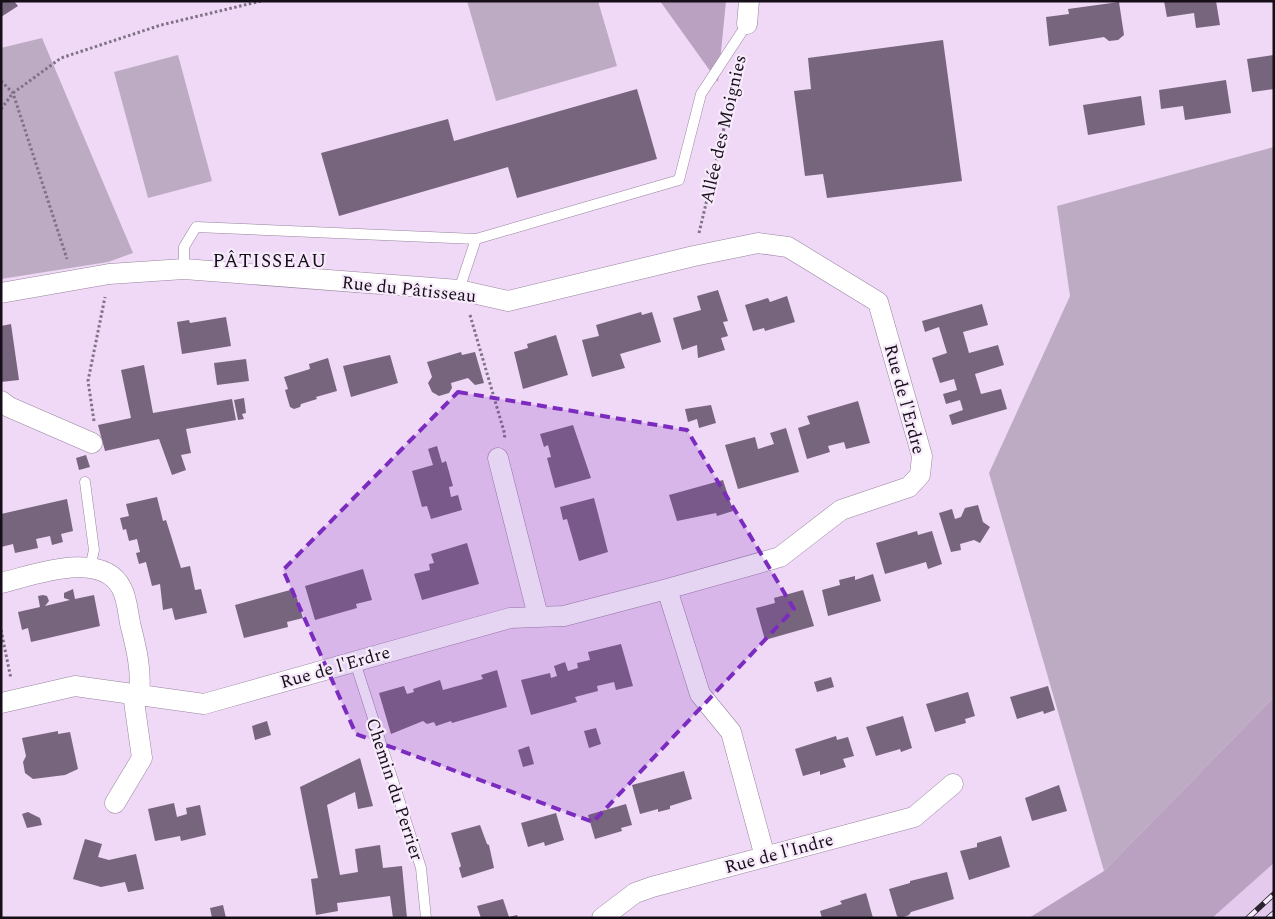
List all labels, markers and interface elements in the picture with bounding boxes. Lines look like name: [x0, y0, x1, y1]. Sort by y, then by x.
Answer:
street label: Allée des Moignies: [693, 52, 754, 206]
district label: PÂTISSEAU: [213, 247, 327, 276]
street label: Rue du Pâtisseau: [340, 269, 477, 310]
street label: Rue de l'Erdre: [877, 341, 932, 457]
street label: Rue de l'Erdre: [277, 639, 393, 696]
street label: Chemin du Perrier: [359, 714, 430, 864]
street label: Rue de l'Indre: [722, 826, 837, 881]

